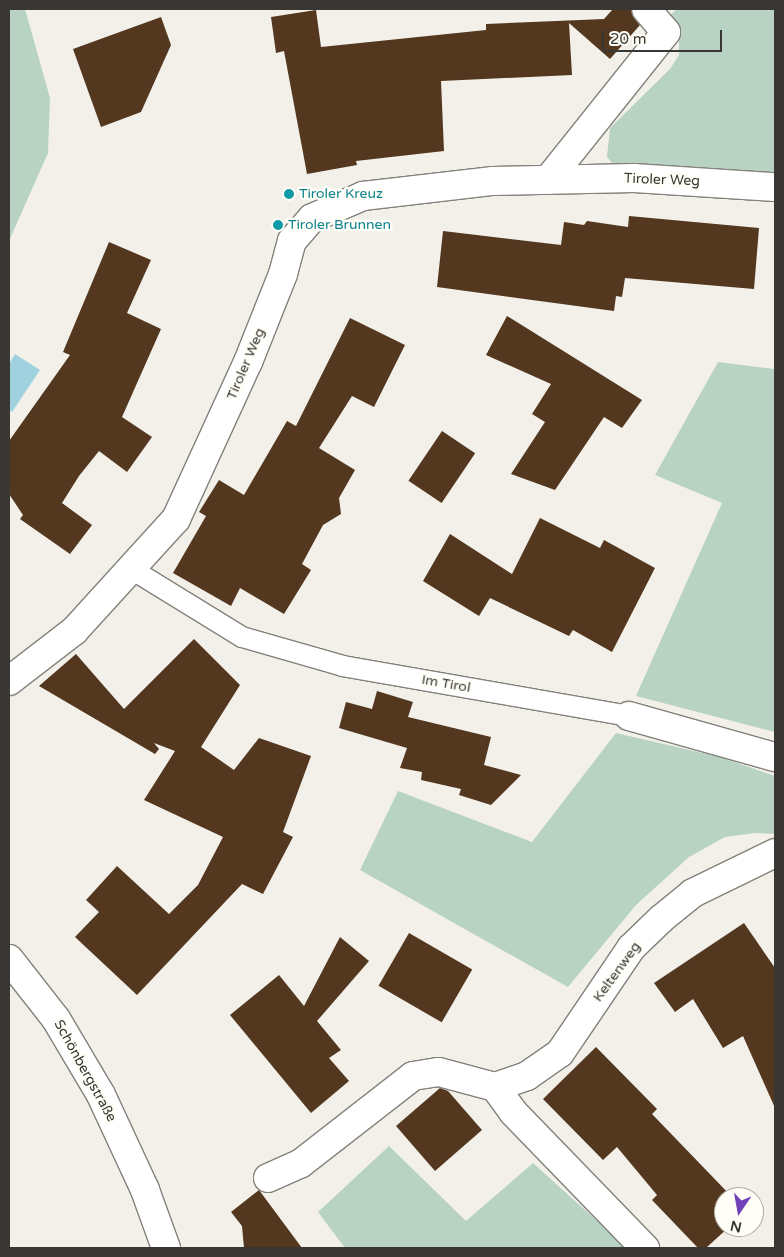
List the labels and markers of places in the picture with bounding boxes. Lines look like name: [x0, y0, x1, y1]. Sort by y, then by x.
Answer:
place label: Tiroler Kreuz: [299, 186, 383, 202]
marker: Tiroler Kreuz: [283, 188, 295, 200]
place label: Tiroler Brunnen: [288, 217, 391, 233]
marker: Tiroler Brunnen: [272, 219, 284, 231]

